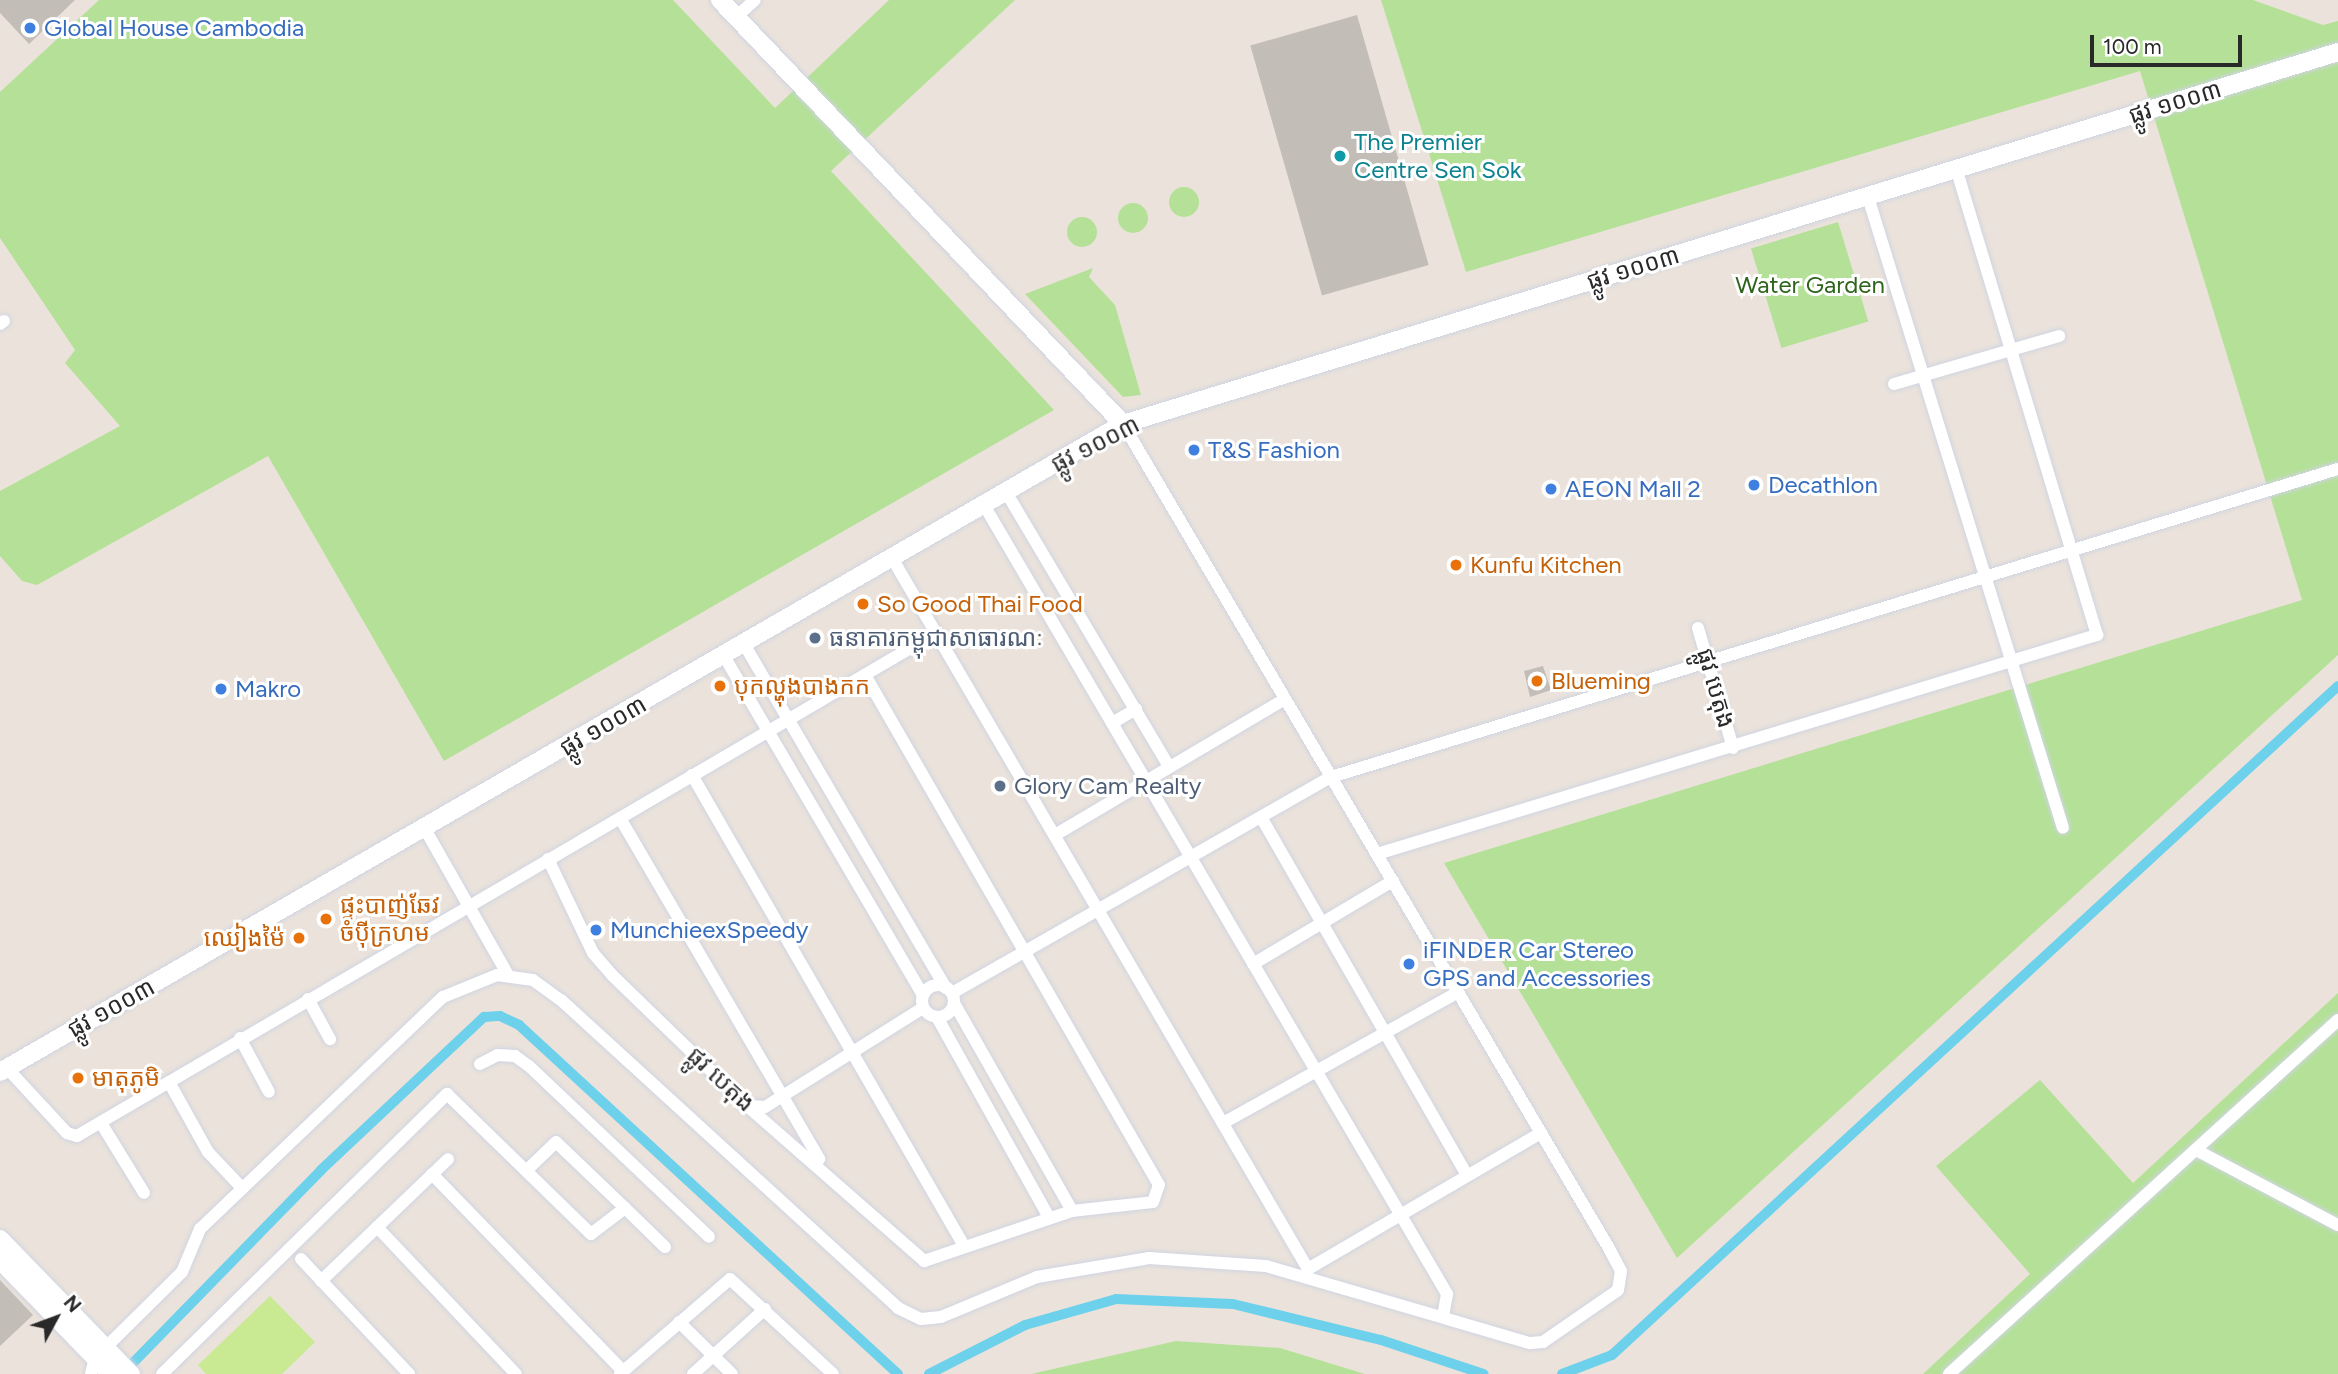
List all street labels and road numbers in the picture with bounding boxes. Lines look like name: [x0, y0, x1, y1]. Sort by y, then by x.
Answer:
street label: ផ្លូវ ១០០៣: [2125, 74, 2225, 130]
street label: ផ្លូវ ១០០៣: [1583, 240, 1683, 296]
street label: ផ្លូវ ១០០៣: [1046, 410, 1144, 478]
street label: ផ្លូវ បេតុង: [1691, 645, 1741, 731]
street label: ផ្លូវ ១០០៣: [555, 690, 651, 762]
street label: ផ្លូវ ១០០៣: [62, 972, 160, 1044]
street label: ផ្លូវ បេតុង: [681, 1041, 761, 1117]

